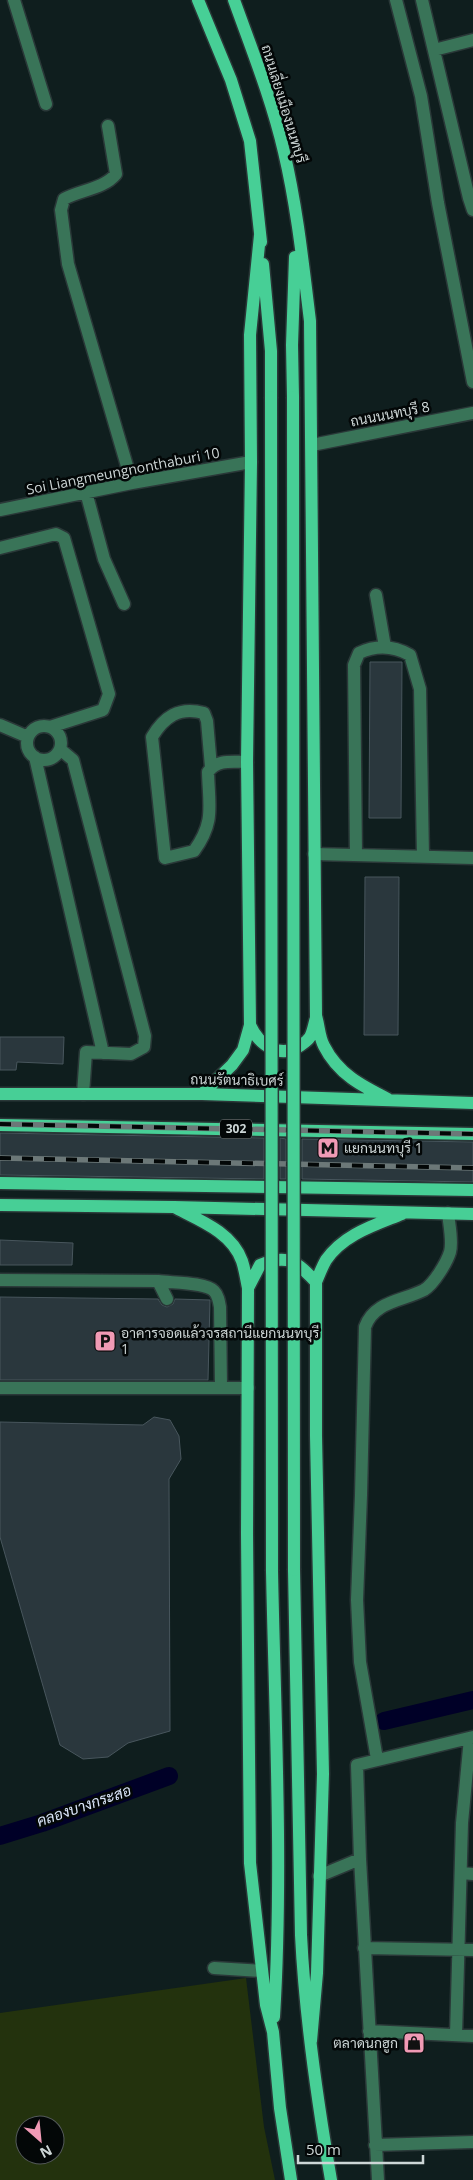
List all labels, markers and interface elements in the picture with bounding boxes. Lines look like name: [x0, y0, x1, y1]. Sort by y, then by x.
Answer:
street label: ถนนเลี่ยงเมืองนนทบุรี: [256, 42, 314, 166]
street label: ถนนนนทบุรี 8: [349, 397, 431, 431]
street label: Soi Liangmeungnonthaburi 10: [25, 442, 221, 499]
street label: ถนนรัตนาธิเบศร์: [190, 1069, 284, 1090]
road number: 302: [220, 1120, 252, 1138]
metro station icon: แยกนนทบุรี 1: [316, 1136, 340, 1160]
place label: แยกนนทบุรี 1: [344, 1138, 423, 1158]
place label: อาคารจอดแล้วจรสถานีแยกนนทบุรี 1: [121, 1323, 319, 1358]
parking icon: อาคารจอดแล้วจรสถานีแยกนนทบุรี 1: [93, 1329, 117, 1353]
water label: คลองบางกระสอ: [34, 1779, 134, 1831]
shop icon: ตลาดนกฮูก: [402, 2031, 426, 2055]
place label: ตลาดนกฮูก: [333, 2033, 398, 2053]
north arrow: [15, 2115, 65, 2165]
scale bar: [298, 2132, 423, 2164]
text: 50 m: [306, 2139, 341, 2159]
text: N: [37, 2141, 56, 2163]

